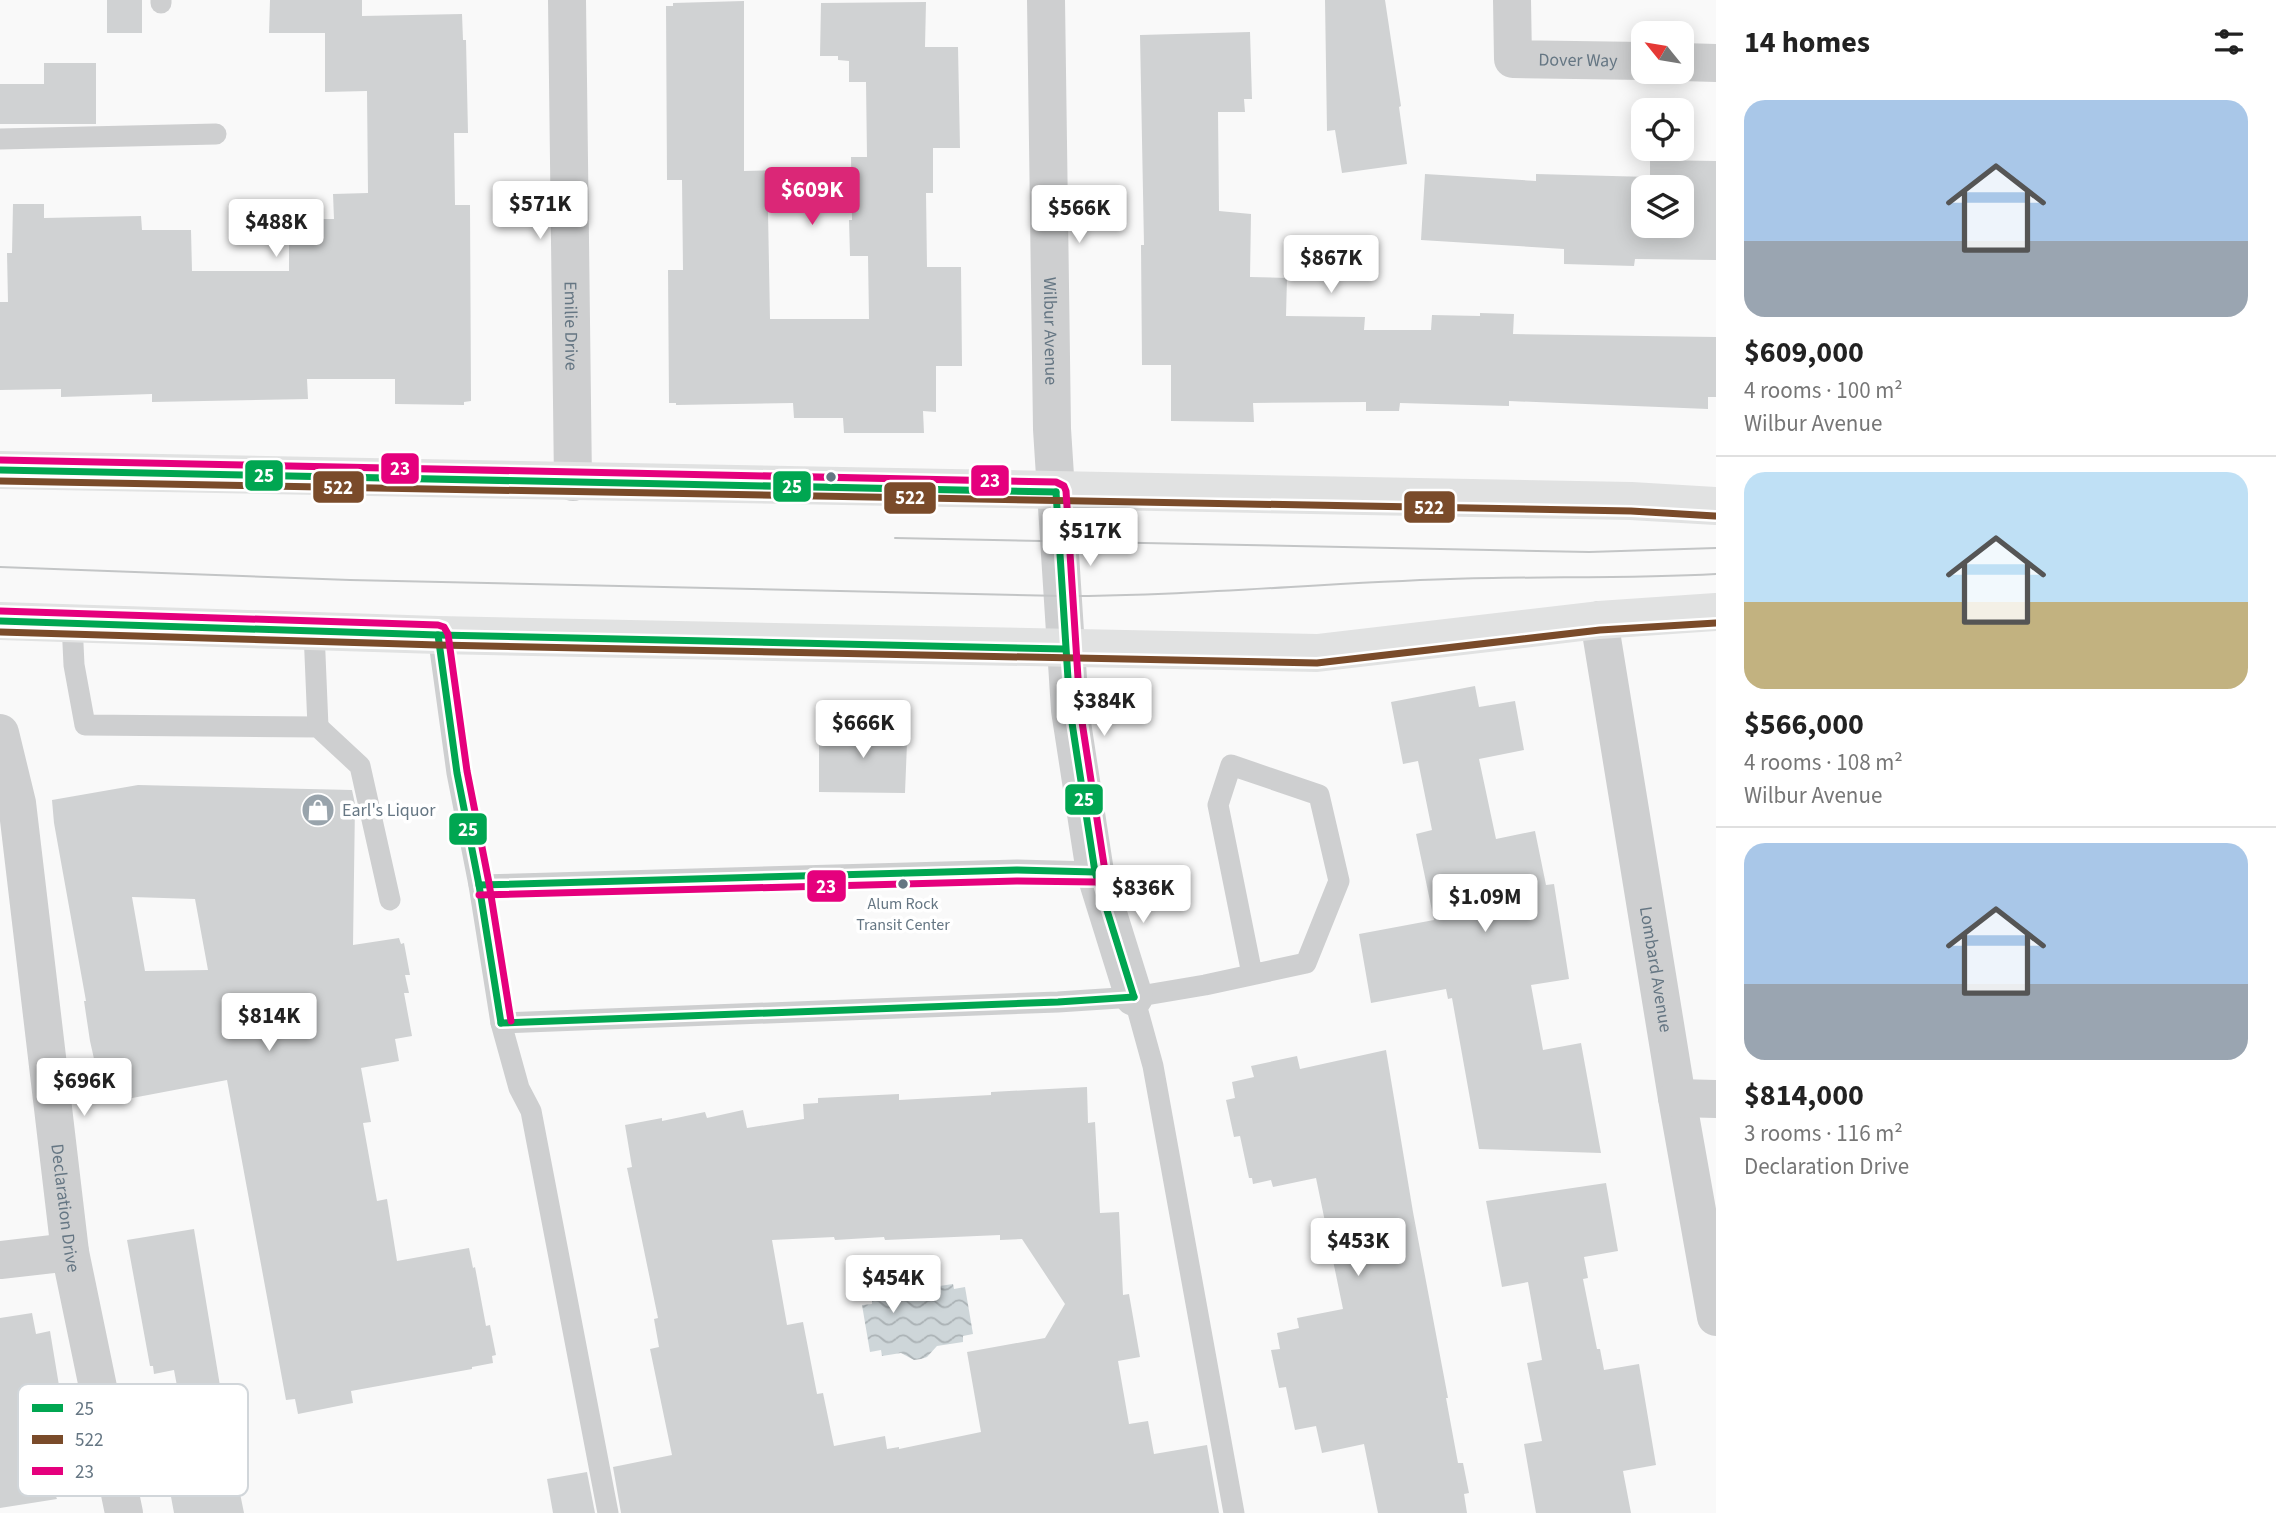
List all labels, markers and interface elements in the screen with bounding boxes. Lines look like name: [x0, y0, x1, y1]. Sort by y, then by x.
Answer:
north arrow: [1631, 21, 1694, 84]
map controls: [1631, 21, 1694, 238]
text: 14 homes: [1744, 21, 1870, 64]
icon: filters: [2210, 23, 2248, 61]
street label: Dover Way: [1538, 47, 1618, 73]
button: locate: [1631, 98, 1694, 161]
icon: home: [1933, 145, 2059, 271]
pin: $609K: [763, 168, 861, 227]
text: $609K: [781, 173, 843, 206]
button: layers: [1631, 175, 1694, 238]
pin: $571K: [491, 182, 589, 241]
pin: $566K: [1030, 186, 1128, 245]
text: $571K: [509, 187, 571, 220]
text: $566K: [1048, 191, 1110, 224]
pin: $488K: [227, 200, 325, 259]
text: $488K: [245, 205, 307, 238]
pin: $867K: [1282, 236, 1380, 295]
text: $867K: [1300, 241, 1362, 274]
street label: Wilbur Avenue: [1037, 277, 1064, 385]
street label: Emilie Drive: [558, 281, 584, 371]
text: $609,000: [1744, 331, 1864, 374]
text: 4 rooms · 100 m²: [1744, 374, 1903, 407]
text: Wilbur Avenue: [1744, 407, 1882, 440]
line badge: 23: [380, 452, 420, 485]
text: 23: [390, 456, 410, 483]
line badge: 25: [244, 459, 284, 492]
text: 25: [254, 463, 274, 490]
line badge: 23: [970, 464, 1010, 497]
text: 23: [980, 468, 1000, 495]
line badge: 522: [312, 470, 365, 504]
line badge: 25: [772, 470, 812, 503]
unlabelled marker: [824, 470, 838, 484]
text: 25: [782, 474, 802, 501]
text: 522: [323, 475, 353, 502]
line badge: 522: [883, 481, 937, 515]
text: 522: [895, 485, 925, 512]
line badge: 522: [1403, 490, 1456, 524]
text: 522: [1414, 495, 1444, 522]
pin: $517K: [1041, 508, 1139, 568]
text: $517K: [1059, 514, 1121, 547]
icon: home: [1933, 517, 2059, 643]
pin: $384K: [1055, 678, 1153, 738]
text: $384K: [1073, 684, 1135, 717]
pin: $666K: [814, 700, 912, 760]
text: $566,000: [1744, 703, 1864, 746]
text: $666K: [832, 706, 894, 739]
text: 4 rooms · 108 m²: [1744, 746, 1903, 779]
text: Wilbur Avenue: [1744, 779, 1882, 812]
line badge: 25: [1064, 783, 1104, 816]
text: 25: [1074, 787, 1094, 814]
shop icon: Earl's Liquor: [299, 791, 337, 829]
place label: Earl's Liquor: [342, 798, 436, 823]
line badge: 25: [448, 812, 488, 846]
text: 25: [458, 817, 478, 844]
pin: $836K: [1094, 866, 1192, 925]
line badge: 23: [806, 869, 847, 903]
text: $836K: [1112, 871, 1174, 904]
text: 23: [816, 874, 836, 901]
pin: $1.09M: [1428, 874, 1542, 934]
marker: Alum Rock Transit Center: [896, 877, 910, 891]
text: $1.09M: [1448, 880, 1522, 913]
icon: home: [1933, 888, 2059, 1014]
place label: Alum Rock Transit Center: [856, 893, 950, 936]
street label: Lombard Avenue: [1633, 905, 1679, 1034]
pin: $814K: [220, 993, 318, 1053]
text: $814K: [238, 999, 300, 1032]
pin: $696K: [35, 1058, 133, 1118]
text: $696K: [53, 1064, 115, 1097]
text: $814,000: [1744, 1074, 1864, 1117]
text: 3 rooms · 116 m²: [1744, 1117, 1903, 1150]
street label: Declaration Drive: [45, 1142, 86, 1275]
text: Declaration Drive: [1744, 1150, 1909, 1183]
pin: $453K: [1309, 1218, 1407, 1278]
text: $453K: [1327, 1224, 1389, 1257]
pin: $454K: [844, 1256, 942, 1315]
text: $454K: [862, 1261, 924, 1294]
legend: [18, 1384, 248, 1496]
text: 25: [75, 1396, 94, 1423]
text: 522: [75, 1427, 103, 1454]
text: 23: [75, 1459, 94, 1486]

